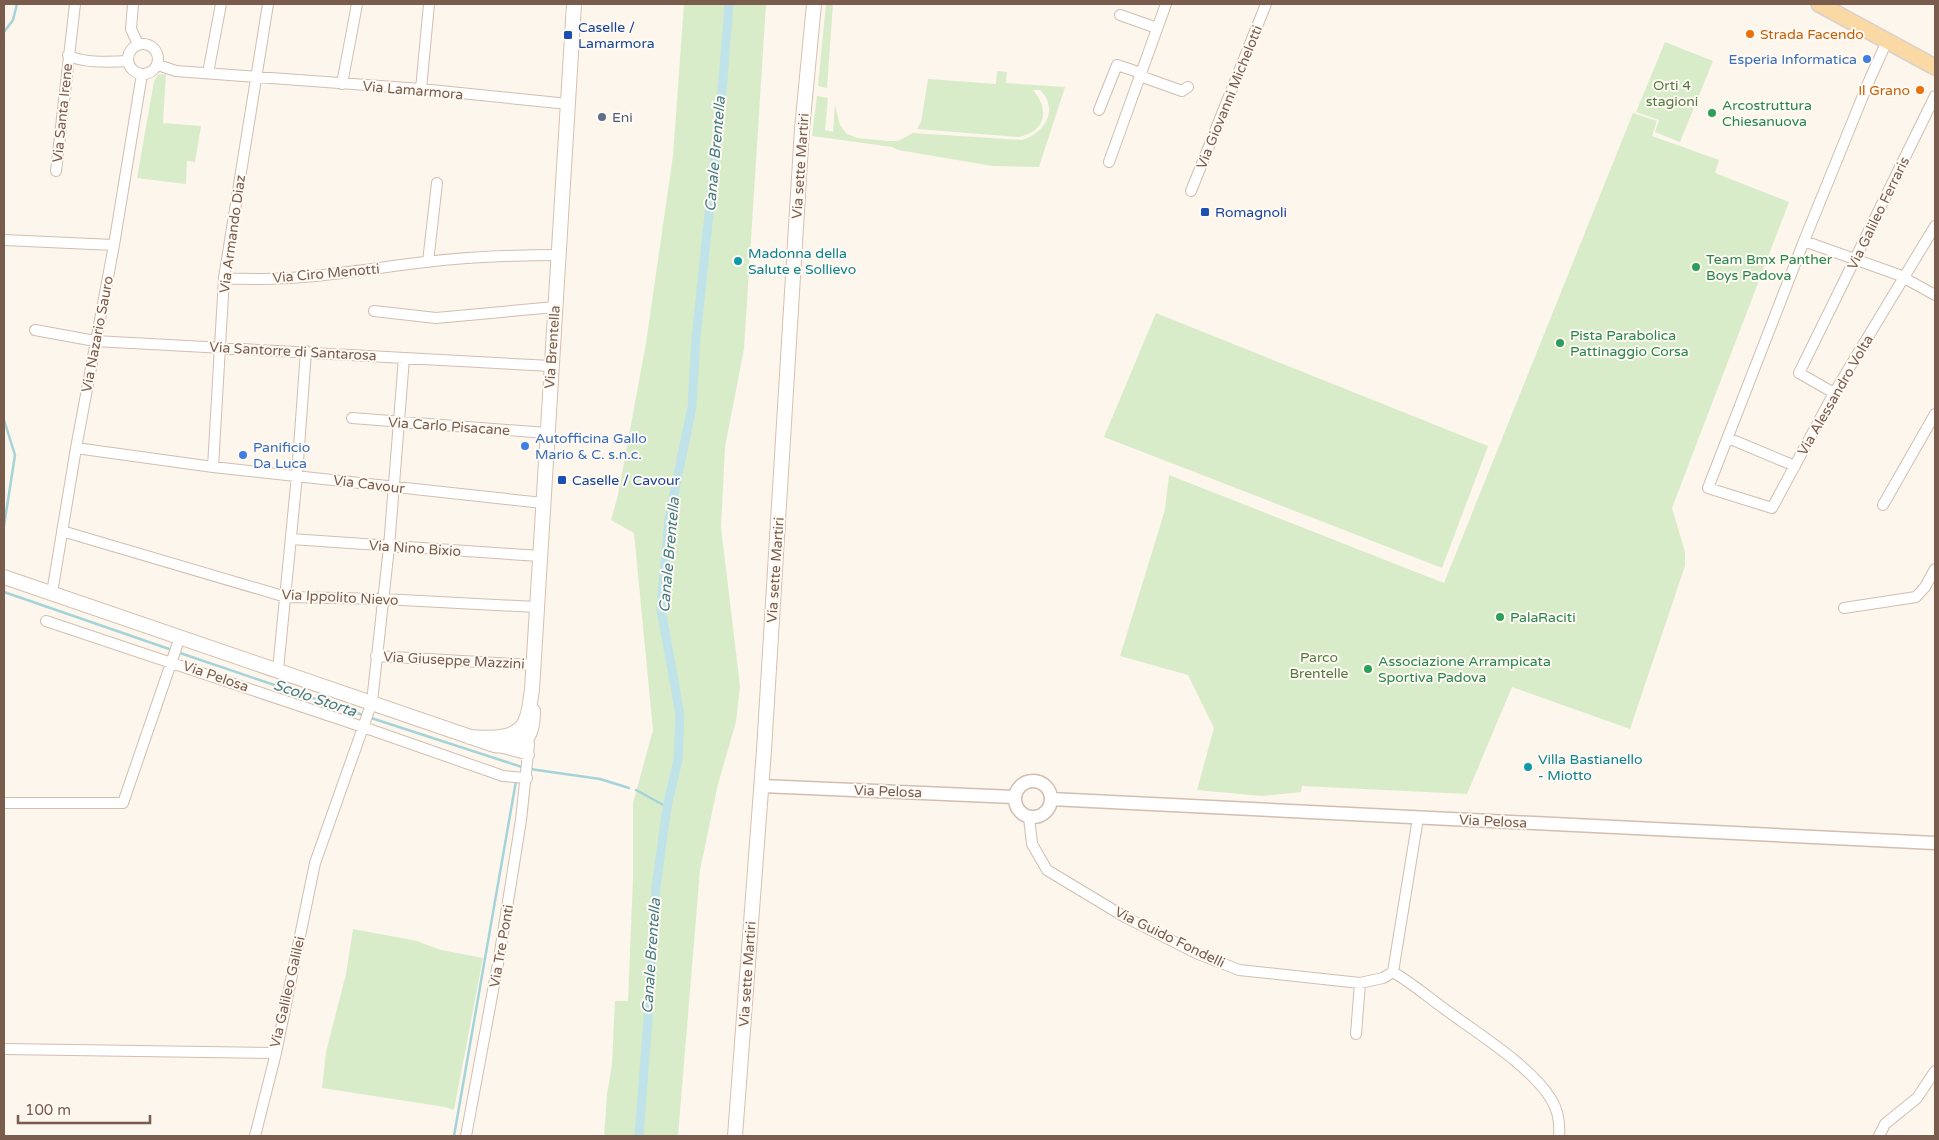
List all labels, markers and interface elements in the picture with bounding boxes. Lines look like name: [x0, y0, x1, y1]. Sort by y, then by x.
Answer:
place label: Caselle / Lamarmora: [578, 19, 655, 52]
street label: Via Giovanni Michelotti: [1193, 23, 1266, 171]
place label: Strada Facendo: [1760, 26, 1864, 43]
marker: Strada Facendo: [1744, 28, 1756, 40]
marker: Caselle / Lamarmora: [562, 29, 574, 41]
place label: Esperia Informatica: [1729, 51, 1857, 68]
marker: Esperia Informatica: [1861, 53, 1873, 65]
street label: Via Santa Irene: [49, 63, 76, 163]
park label: Orti 4 stagioni: [1646, 77, 1698, 110]
street label: Via Lamarmora: [362, 78, 464, 103]
place label: Il Grano: [1858, 82, 1910, 99]
marker: Il Grano: [1914, 84, 1926, 96]
water label: Canale Brentella: [701, 95, 729, 212]
place label: Arcostruttura Chiesanuova: [1722, 97, 1812, 130]
marker: Arcostruttura Chiesanuova: [1706, 107, 1718, 119]
place label: Eni: [612, 109, 633, 126]
marker: Eni: [596, 111, 608, 123]
street label: Via sette Martiri: [788, 113, 813, 219]
street label: Via Galileo Ferraris: [1844, 154, 1913, 272]
street label: Via Armando Diaz: [216, 174, 249, 294]
place label: Romagnoli: [1215, 204, 1287, 221]
marker: Romagnoli: [1199, 206, 1211, 218]
place label: Madonna della Salute e Sollievo: [748, 245, 856, 278]
place label: Team Bmx Panther Boys Padova: [1706, 251, 1833, 284]
marker: Madonna della Salute e Sollievo: [732, 255, 744, 267]
street label: Via Ciro Menotti: [272, 260, 380, 287]
marker: Team Bmx Panther Boys Padova: [1690, 261, 1702, 273]
street label: Via Nazario Sauro: [78, 274, 117, 394]
street label: Via Brentella: [541, 305, 564, 389]
place label: Pista Parabolica Pattinaggio Corsa: [1570, 327, 1689, 360]
street label: Via Alessandro Volta: [1794, 332, 1877, 459]
marker: Pista Parabolica Pattinaggio Corsa: [1554, 337, 1566, 349]
street label: Via Santorre di Santarosa: [209, 339, 377, 364]
street label: Via Carlo Pisacane: [387, 414, 511, 439]
place label: Autofficina Gallo Mario & C. s.n.c.: [535, 430, 647, 463]
place label: Panificio Da Luca: [253, 439, 310, 472]
marker: Autofficina Gallo Mario & C. s.n.c.: [519, 440, 531, 452]
marker: Panificio Da Luca: [237, 449, 249, 461]
street label: Via Cavour: [332, 472, 406, 497]
place label: Caselle / Cavour: [572, 472, 680, 489]
marker: Caselle / Cavour: [556, 474, 568, 486]
water label: Canale Brentella: [655, 496, 683, 613]
street label: Via sette Martiri: [763, 517, 788, 623]
street label: Via Nino Bixio: [368, 537, 462, 560]
street label: Via Ippolito Nievo: [281, 586, 399, 609]
place label: PalaRaciti: [1510, 609, 1576, 626]
marker: PalaRaciti: [1494, 611, 1506, 623]
street label: Via Giuseppe Mazzini: [383, 648, 525, 673]
park label: Parco Brentelle: [1289, 649, 1349, 682]
place label: Associazione Arrampicata Sportiva Padova: [1378, 653, 1551, 686]
street label: Via Pelosa: [181, 657, 251, 696]
marker: Associazione Arrampicata Sportiva Padova: [1362, 663, 1374, 675]
water label: Scolo Storta: [271, 675, 359, 721]
place label: Villa Bastianello - Miotto: [1538, 751, 1642, 784]
marker: Villa Bastianello - Miotto: [1522, 761, 1534, 773]
street label: Via Pelosa: [854, 782, 922, 801]
street label: Via Pelosa: [1458, 811, 1528, 832]
water label: Canale Brentella: [638, 897, 664, 1014]
street label: Via Tre Ponti: [486, 903, 517, 989]
street label: Via Guido Fondelli: [1112, 903, 1228, 971]
street label: Via sette Martiri: [735, 921, 760, 1027]
street label: Via Galileo Galilei: [266, 935, 309, 1050]
scale bar: [18, 1092, 150, 1124]
text: 100 m: [25, 1101, 71, 1119]

